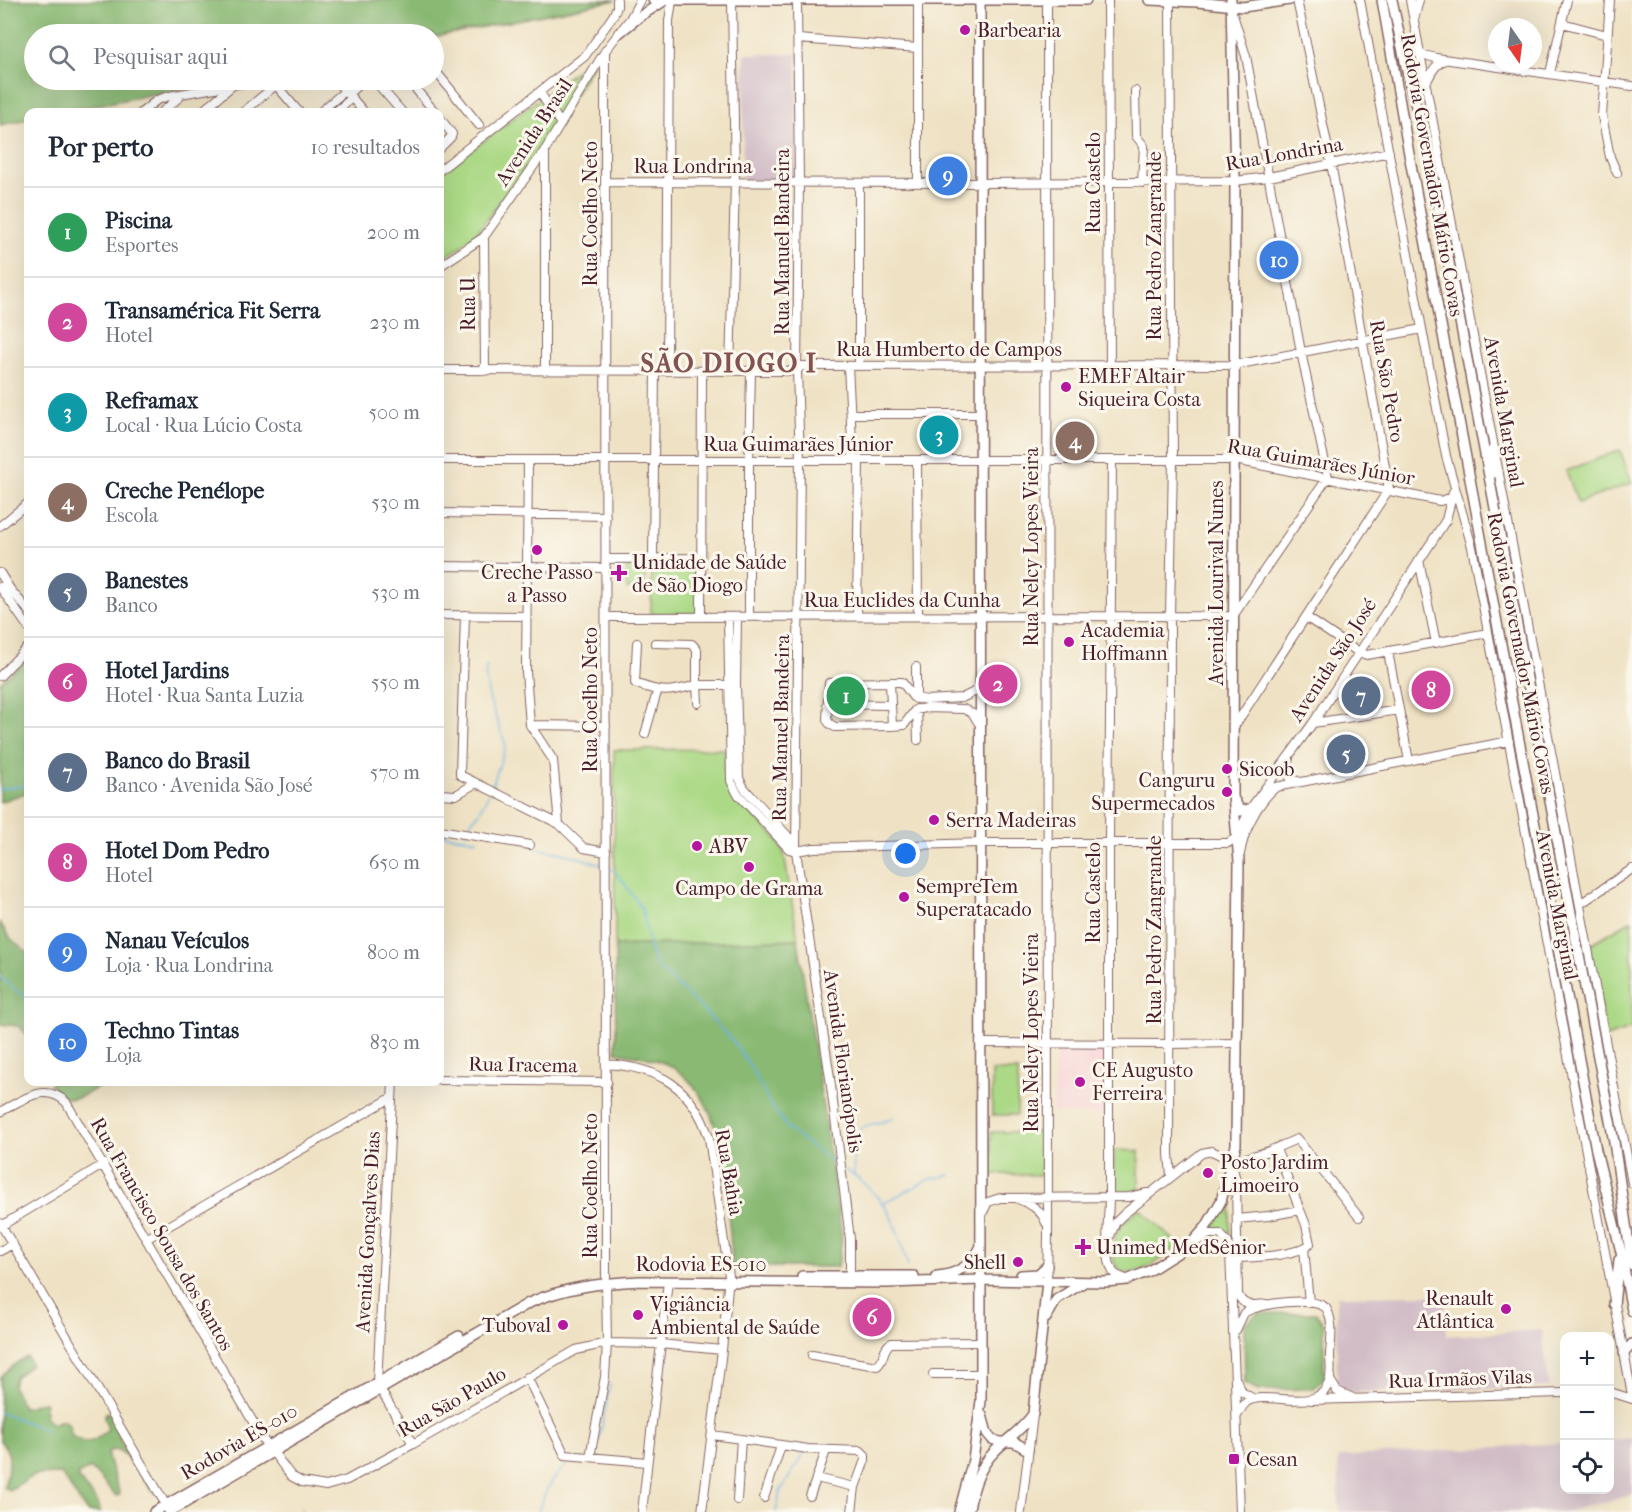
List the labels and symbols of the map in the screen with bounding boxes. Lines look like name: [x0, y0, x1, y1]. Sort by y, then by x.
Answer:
north arrow: [1488, 18, 1542, 72]
place label: Barbearia: [977, 19, 1062, 42]
marker: Barbearia: [958, 23, 972, 37]
street label: Rodovia Governador Mário Covas: [1396, 32, 1468, 318]
street label: Avenida Brasil: [490, 74, 578, 191]
street label: Rua Castelo: [1082, 132, 1105, 234]
street label: Rua Londrina: [1223, 132, 1345, 176]
street label: Rua Coelho Neto: [579, 141, 602, 287]
street label: Rua Manuel Bandeira: [771, 148, 794, 336]
street label: Rua Pedro Zangrande: [1143, 151, 1166, 341]
pin: 9: [928, 154, 968, 198]
street label: Rua Londrina: [634, 155, 753, 178]
pin: 10: [1260, 238, 1298, 282]
street label: Rua U: [457, 276, 480, 331]
street label: Rua São Pedro: [1365, 318, 1409, 444]
street label: Avenida Marginal: [1479, 334, 1529, 490]
street label: Rua Humberto de Campos: [836, 338, 1062, 361]
district label: SÃO DIOGO I: [641, 347, 817, 379]
place label: EMEF Altair Siqueira Costa: [1078, 365, 1202, 411]
marker: EMEF Altair Siqueira Costa: [1059, 380, 1073, 394]
pin: 3: [920, 412, 958, 458]
pin: 4: [1056, 418, 1094, 464]
street label: Rua Guimarães Júnior: [703, 433, 893, 456]
street label: Rua Guimarães Júnior: [1225, 434, 1417, 490]
street label: Rua Nelcy Lopes Vieira: [1020, 446, 1043, 647]
street label: Avenida Lourival Nunes: [1205, 480, 1228, 687]
street label: Rodovia Governador Mário Covas: [1482, 510, 1560, 796]
marker: Creche Passo a Passo: [530, 543, 544, 557]
place label: Unidade de Saúde de São Diogo: [632, 551, 787, 597]
place label: Creche Passo a Passo: [481, 561, 593, 607]
marker: Unidade de Saúde de São Diogo: [610, 564, 628, 582]
street label: Rua Euclides da Cunha: [804, 589, 1001, 612]
street label: Avenida São José: [1284, 594, 1381, 727]
place label: Academia Hoffmann: [1080, 619, 1168, 665]
street label: Rua Coelho Neto: [579, 627, 602, 773]
street label: Rua Manuel Bandeira: [768, 634, 794, 822]
marker: Academia Hoffmann: [1062, 635, 1076, 649]
pin: 2: [978, 662, 1018, 706]
pin: 8: [1412, 668, 1450, 712]
pin: 1: [826, 674, 866, 718]
pin: 7: [1342, 674, 1380, 718]
pin: 5: [1326, 732, 1366, 777]
place label: Sicoob: [1239, 758, 1295, 781]
marker: Sicoob: [1220, 762, 1234, 776]
place label: Canguru Supermecados: [1091, 769, 1216, 815]
marker: Canguru Supermecados: [1220, 785, 1234, 799]
place label: Serra Madeiras: [946, 809, 1076, 832]
marker: Serra Madeiras: [927, 813, 941, 827]
street label: Avenida Marginal: [1531, 827, 1583, 983]
place label: ABV: [708, 835, 749, 858]
street label: Rua Pedro Zangrande: [1143, 835, 1166, 1025]
marker: ABV: [690, 839, 704, 853]
your location: [891, 839, 920, 868]
street label: Rua Castelo: [1082, 842, 1105, 944]
marker: Campo de Grama: [742, 860, 756, 874]
place label: SempreTem Superatacado: [916, 875, 1032, 921]
place label: Campo de Grama: [675, 877, 823, 900]
marker: SempreTem Superatacado: [897, 890, 911, 904]
street label: Rua Nelcy Lopes Vieira: [1020, 932, 1043, 1133]
street label: Avenida Florianópolis: [819, 967, 867, 1154]
street label: Rua Iracema: [468, 1053, 579, 1077]
place label: CE Augusto Ferreira: [1092, 1059, 1193, 1105]
marker: CE Augusto Ferreira: [1073, 1075, 1087, 1089]
street label: Rua Francisco Sousa dos Santos: [86, 1113, 238, 1355]
street label: Rua Coelho Neto: [579, 1113, 602, 1259]
street label: Rua Bahia: [710, 1127, 748, 1218]
street label: Avenida Gonçalves Dias: [351, 1131, 385, 1334]
place label: Posto Jardim Limoeiro: [1220, 1151, 1329, 1197]
marker: Posto Jardim Limoeiro: [1201, 1166, 1215, 1180]
place label: Unimed MedSênior: [1096, 1236, 1266, 1259]
marker: Unimed MedSênior: [1074, 1238, 1092, 1256]
place label: Shell: [964, 1251, 1006, 1274]
street label: Rodovia ES-010: [635, 1253, 767, 1276]
marker: Shell: [1011, 1255, 1025, 1269]
place label: Renault Atlântica: [1416, 1287, 1495, 1333]
place label: Vigiância Ambiental de Saúde: [649, 1293, 820, 1339]
pin: 6: [852, 1294, 892, 1340]
marker: Renault Atlântica: [1499, 1302, 1513, 1316]
marker: Vigiância Ambiental de Saúde: [631, 1308, 645, 1322]
place label: Tuboval: [482, 1314, 551, 1337]
marker: Tuboval: [556, 1318, 570, 1332]
street label: Rua São Paulo: [394, 1362, 510, 1442]
street label: Rua Irmãos Vilas: [1388, 1365, 1532, 1393]
street label: Rodovia ES-010: [176, 1399, 302, 1485]
place label: Cesan: [1246, 1448, 1298, 1471]
marker: Cesan: [1227, 1452, 1241, 1466]

